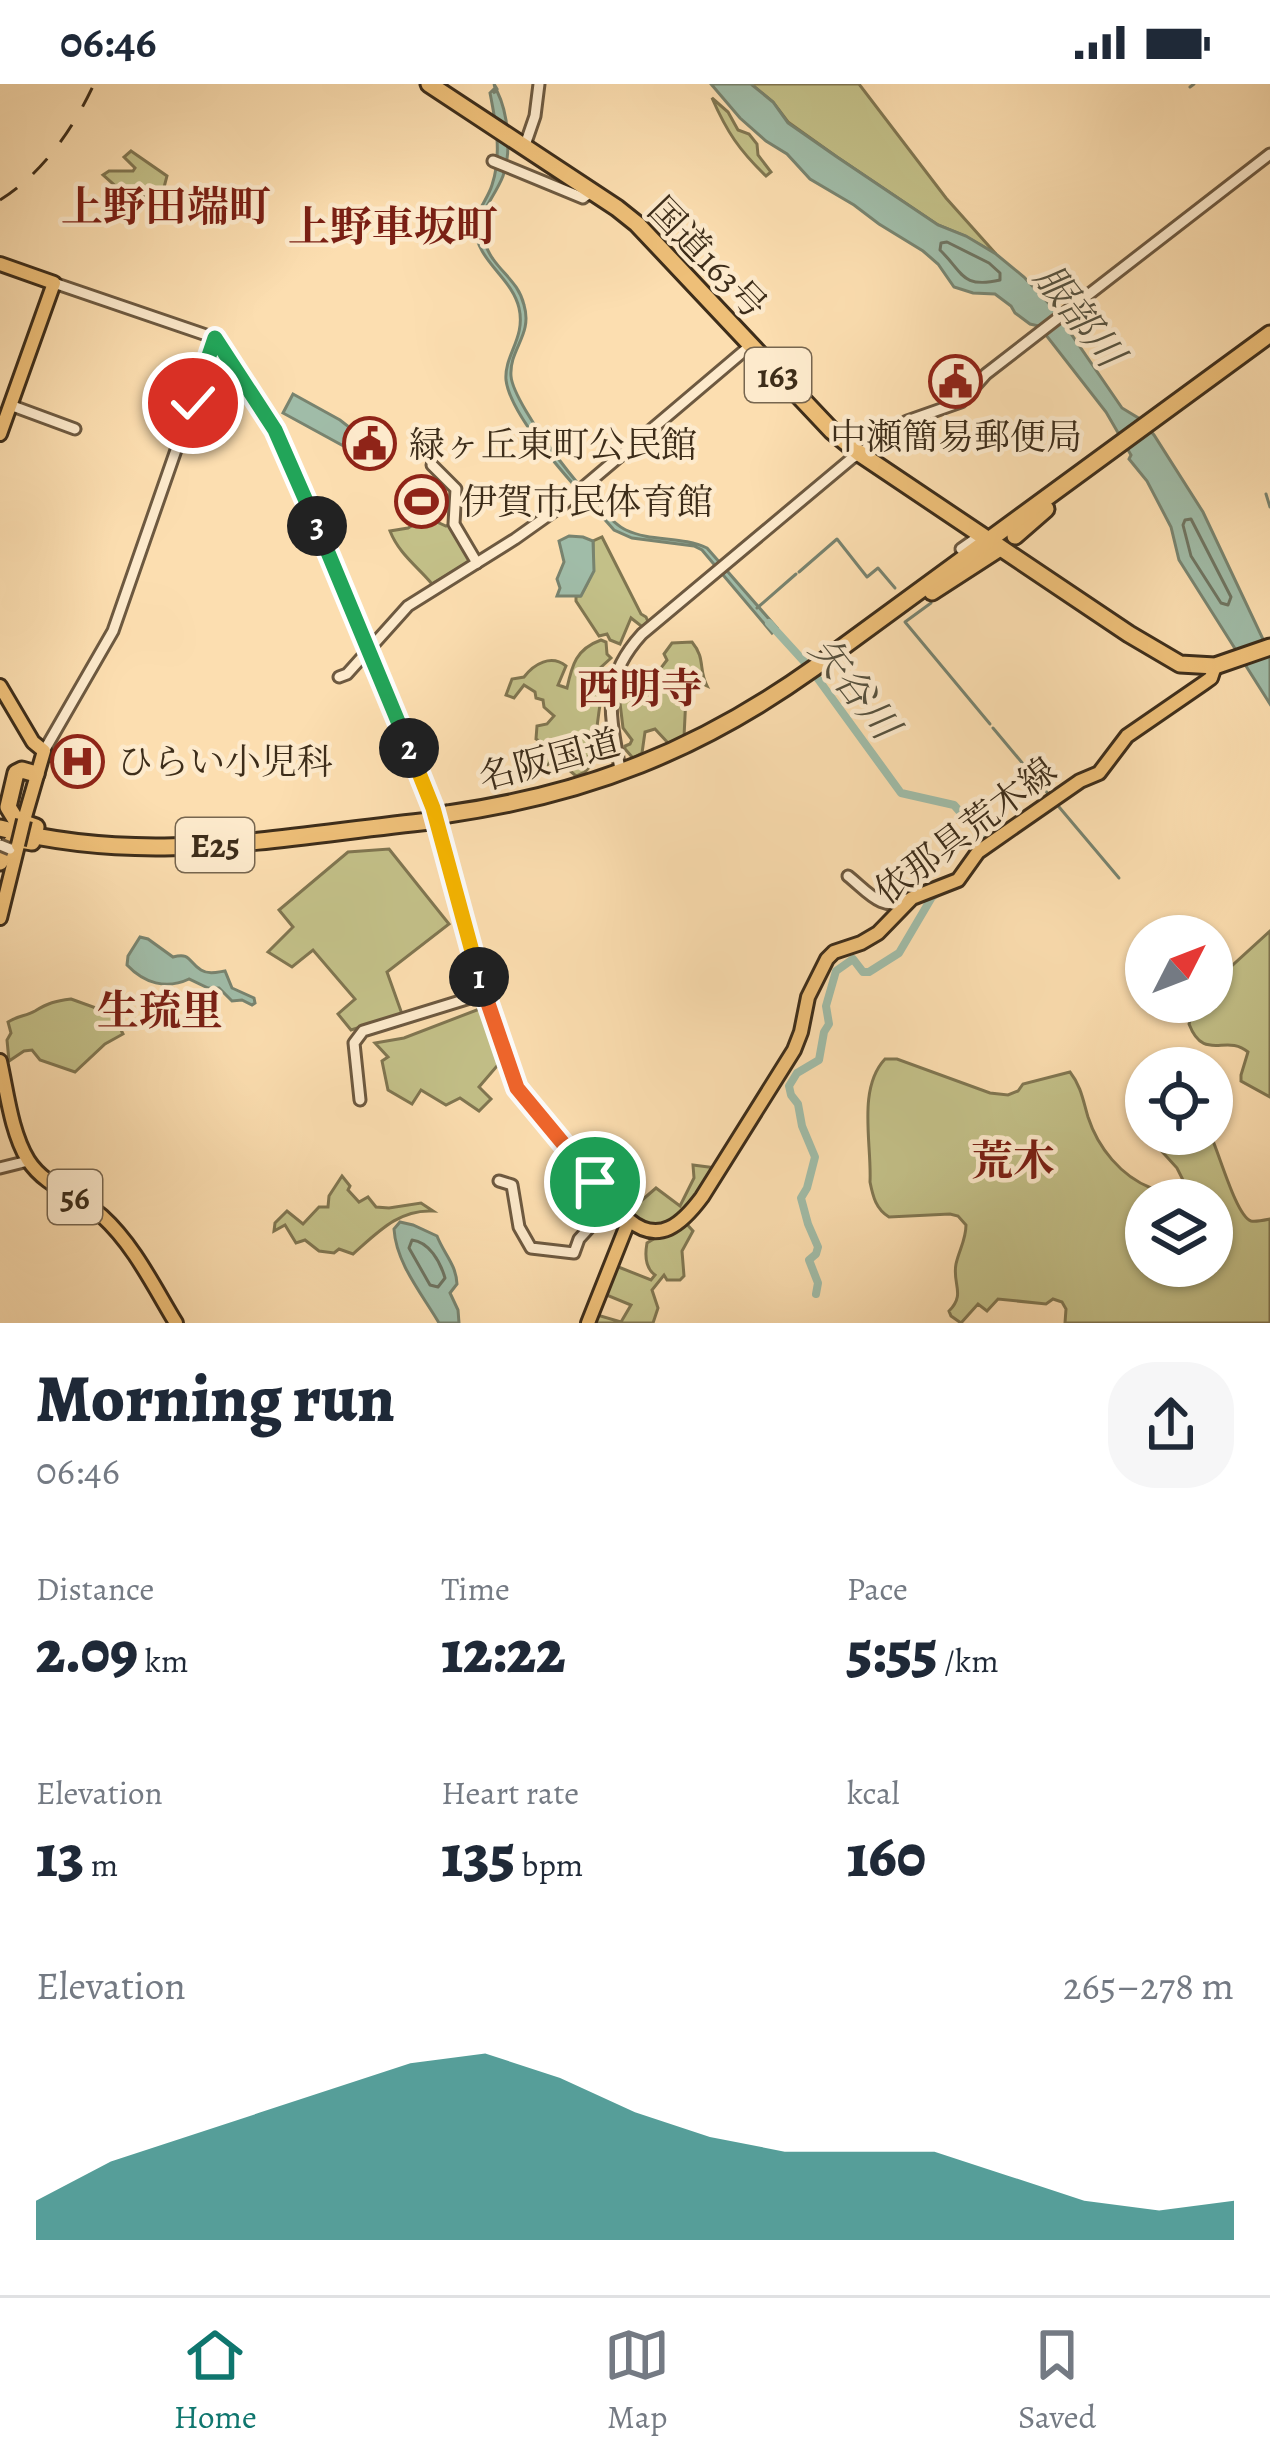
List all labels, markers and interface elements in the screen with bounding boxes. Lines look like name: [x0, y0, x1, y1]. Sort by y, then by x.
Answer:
text: 06:46: [60, 11, 157, 73]
district label: 上野田端町: [61, 178, 271, 235]
street label: 国道163号: [637, 186, 778, 329]
district label: 上野車坂町: [288, 198, 498, 255]
water label: 服部川: [1023, 253, 1139, 381]
road number: 163: [745, 348, 811, 402]
pin: [142, 352, 244, 454]
public building icon: 中瀬簡易郵便局: [928, 353, 984, 409]
icon: check: [160, 370, 226, 436]
place label: 中瀬簡易郵便局: [830, 412, 1082, 461]
public building icon: 緑ヶ丘東町公民館: [342, 416, 398, 472]
place label: 緑ヶ丘東町公民館: [409, 420, 697, 469]
sports icon: 伊賀市民体育館: [394, 473, 450, 529]
place label: 伊賀市民体育館: [461, 477, 713, 526]
pin: 3: [287, 496, 347, 556]
text: 3: [310, 503, 324, 548]
water label: 矢谷川: [798, 625, 914, 753]
district label: 西明寺: [577, 660, 703, 717]
street label: 名阪国道: [473, 717, 625, 802]
pin: 2: [379, 718, 439, 778]
text: 2: [401, 725, 417, 770]
hospital icon: ひらい小児科: [50, 733, 106, 789]
place label: ひらい小児科: [117, 737, 333, 786]
street label: 依那具荒木線: [864, 746, 1066, 915]
road number: E25: [176, 818, 254, 872]
north arrow: [1125, 915, 1233, 1023]
map controls: [1125, 915, 1233, 1287]
pin: 1: [449, 947, 509, 1007]
text: 1: [473, 954, 485, 999]
district label: 生琉里: [97, 982, 223, 1039]
button: locate: [1125, 1047, 1233, 1155]
pin: [544, 1131, 646, 1233]
district label: 荒木: [971, 1132, 1055, 1189]
icon: arrive: [562, 1149, 628, 1215]
road number: 56: [48, 1170, 102, 1224]
button: layers: [1125, 1179, 1233, 1287]
text: Morning run: [36, 1354, 395, 1444]
button: share: [1108, 1362, 1234, 1488]
text: 06:46: [36, 1444, 120, 1497]
text: Distance: [36, 1566, 154, 1611]
text: Time: [441, 1566, 510, 1611]
text: Pace: [847, 1566, 908, 1611]
text: 2.09: [36, 1611, 138, 1693]
text: 12:22: [441, 1611, 565, 1693]
text: 5:55: [847, 1611, 937, 1693]
text: km: [138, 1638, 188, 1683]
text: /km: [937, 1638, 999, 1683]
text: Elevation: [36, 1770, 163, 1815]
text: Heart rate: [441, 1770, 579, 1815]
text: kcal: [847, 1770, 900, 1815]
text: 13: [36, 1815, 84, 1897]
text: 135: [441, 1815, 515, 1897]
text: 160: [847, 1815, 926, 1897]
text: m: [84, 1842, 118, 1887]
text: bpm: [515, 1842, 583, 1887]
text: Elevation: [36, 1959, 186, 2012]
text: 265–278 m: [1063, 1959, 1234, 2012]
tab: Home: [174, 2322, 257, 2439]
tab: Map: [604, 2322, 670, 2439]
tab: Saved: [1018, 2322, 1096, 2439]

